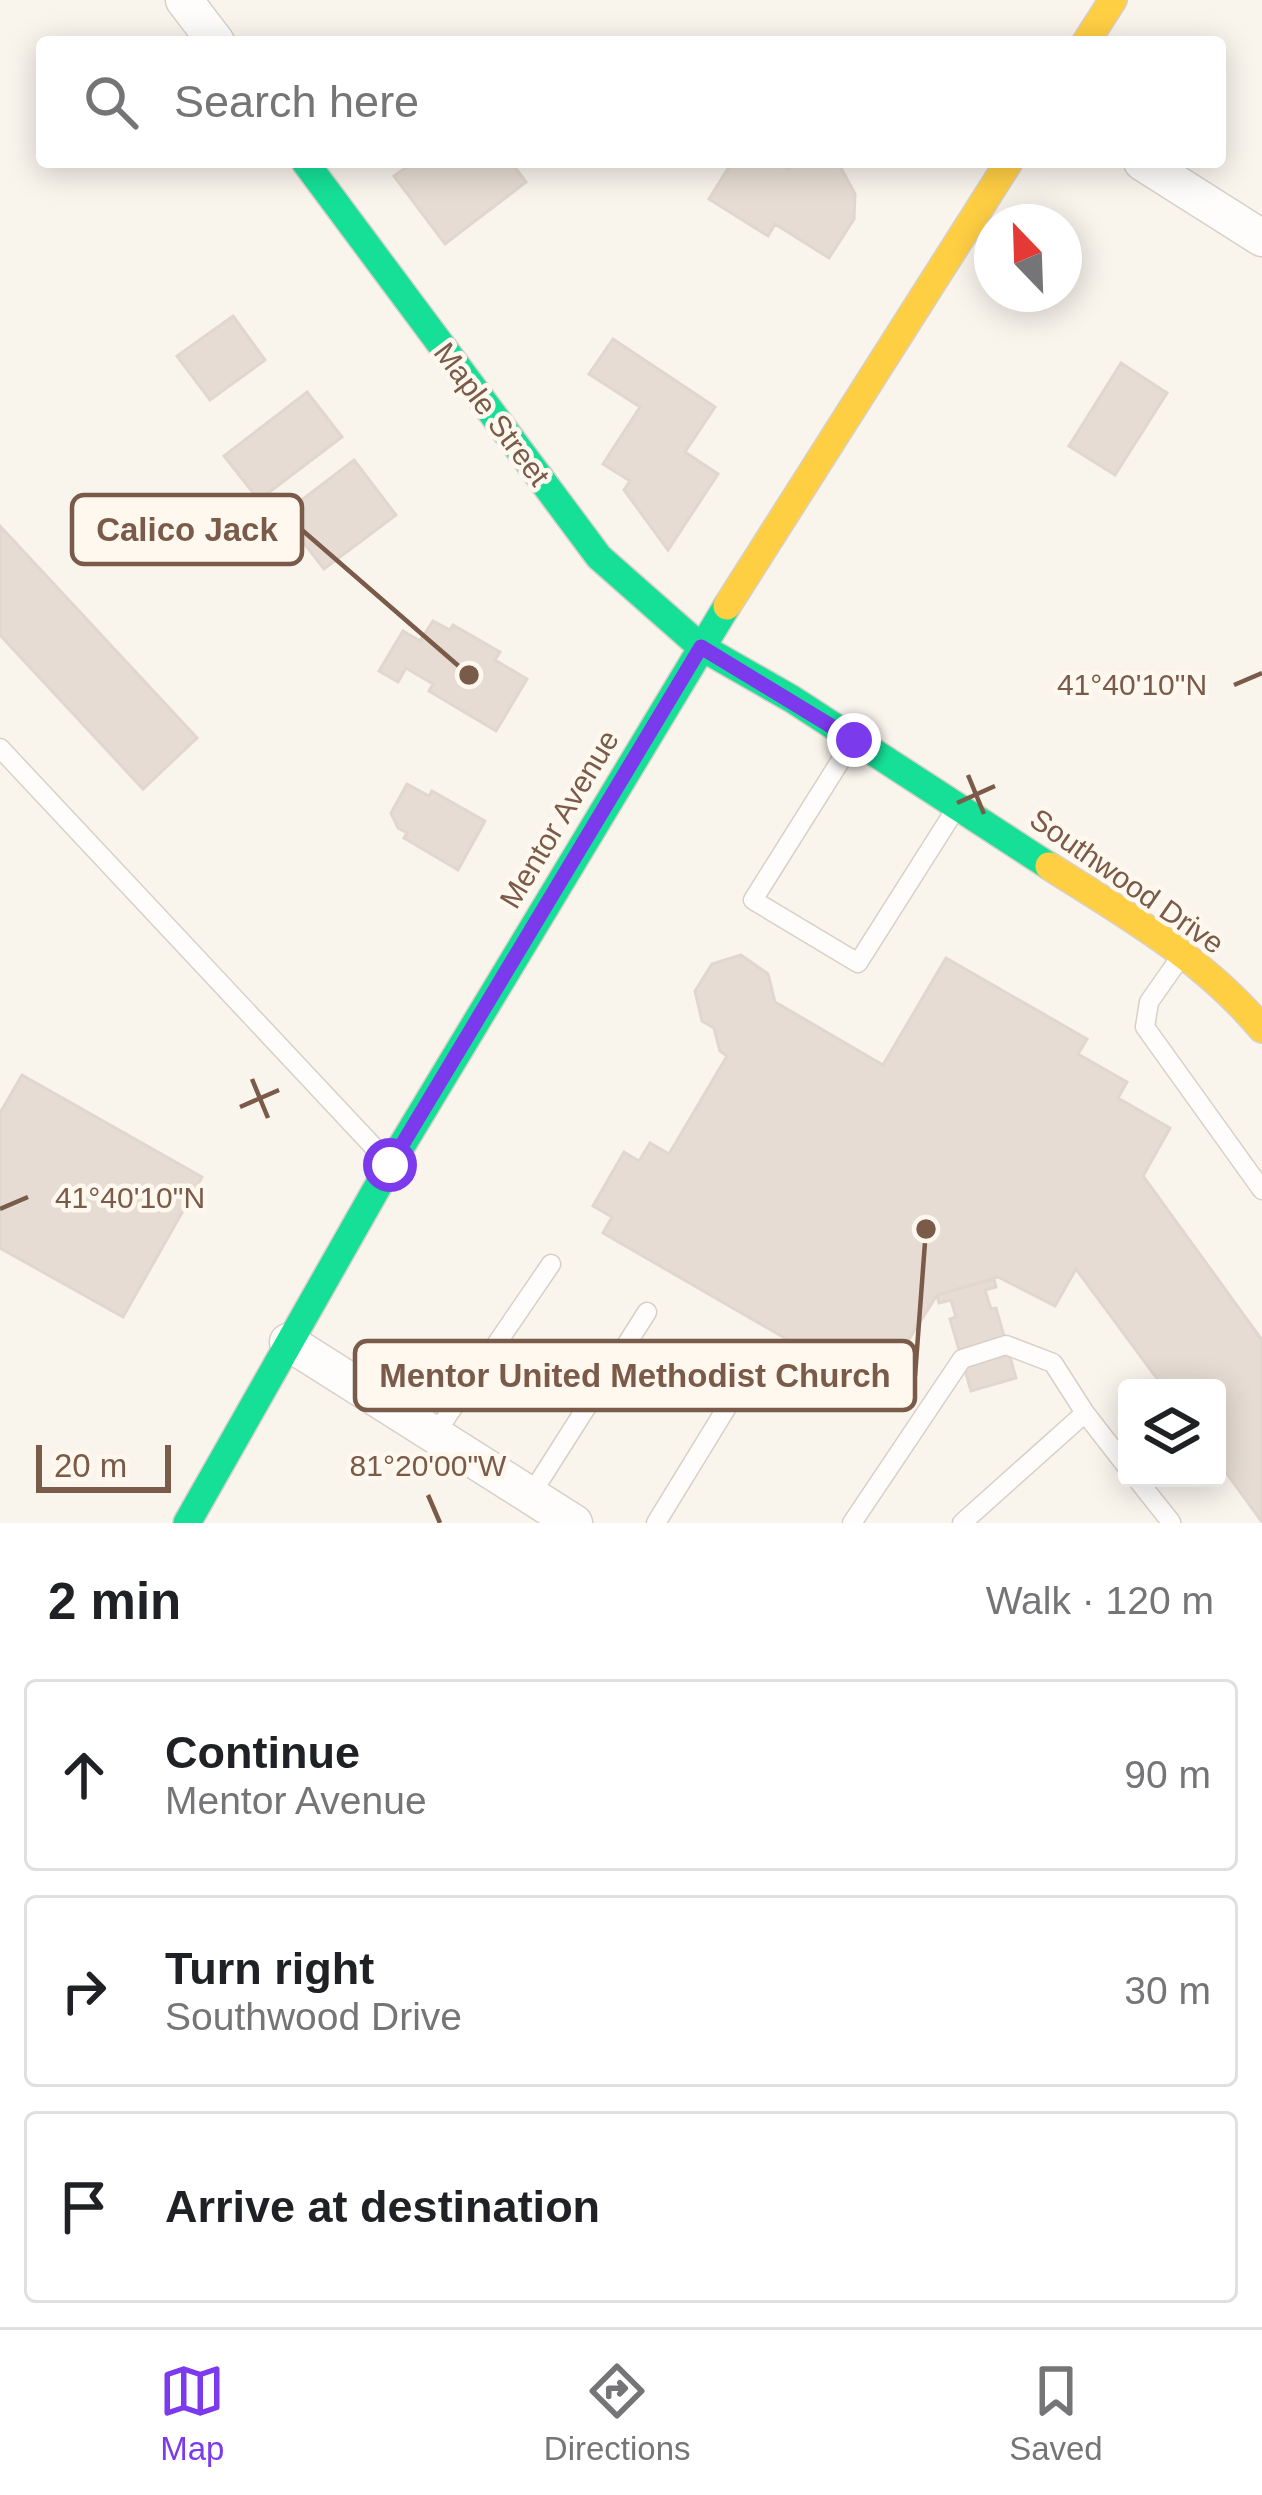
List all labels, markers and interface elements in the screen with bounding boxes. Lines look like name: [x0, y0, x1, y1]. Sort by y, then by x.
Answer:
search box: [36, 36, 1226, 168]
icon: search: [78, 69, 144, 135]
text: Search here: [174, 76, 419, 127]
north arrow: [974, 204, 1082, 312]
street label: Maple Street: [428, 336, 557, 492]
callout: Calico Jack: [72, 495, 302, 564]
text: Calico Jack: [96, 511, 278, 548]
text: 41°40'10"N: [1057, 668, 1207, 701]
route end: [827, 713, 881, 767]
street label: Mentor Avenue: [493, 724, 625, 914]
street label: Southwood Drive: [1024, 802, 1230, 960]
route start: [363, 1138, 417, 1192]
text: 41°40'10"N: [55, 1181, 205, 1214]
callout: Mentor United Methodist Church: [355, 1341, 915, 1410]
text: Mentor United Methodist Church: [379, 1357, 891, 1394]
map controls: [1118, 1379, 1226, 1487]
button: layers: [1118, 1379, 1226, 1487]
scale bar: [36, 1439, 171, 1492]
text: 20 m: [54, 1447, 127, 1484]
text: 81°20'00"W: [350, 1449, 507, 1482]
text: 2 min: [48, 1573, 181, 1630]
text: Walk · 120 m: [986, 1579, 1214, 1622]
text: Continue: [165, 1727, 360, 1778]
icon: ahead: [51, 1742, 117, 1808]
text: 90 m: [1124, 1753, 1211, 1796]
text: Mentor Avenue: [165, 1779, 427, 1822]
text: Turn right: [165, 1943, 374, 1994]
icon: right: [51, 1958, 117, 2024]
text: 30 m: [1124, 1969, 1211, 2012]
text: Southwood Drive: [165, 1995, 462, 2038]
icon: arrive: [51, 2174, 117, 2240]
text: Arrive at destination: [165, 2181, 600, 2232]
tab: Map: [159, 2358, 225, 2468]
tab: Directions: [544, 2358, 691, 2468]
tab: Saved: [1009, 2358, 1103, 2468]

